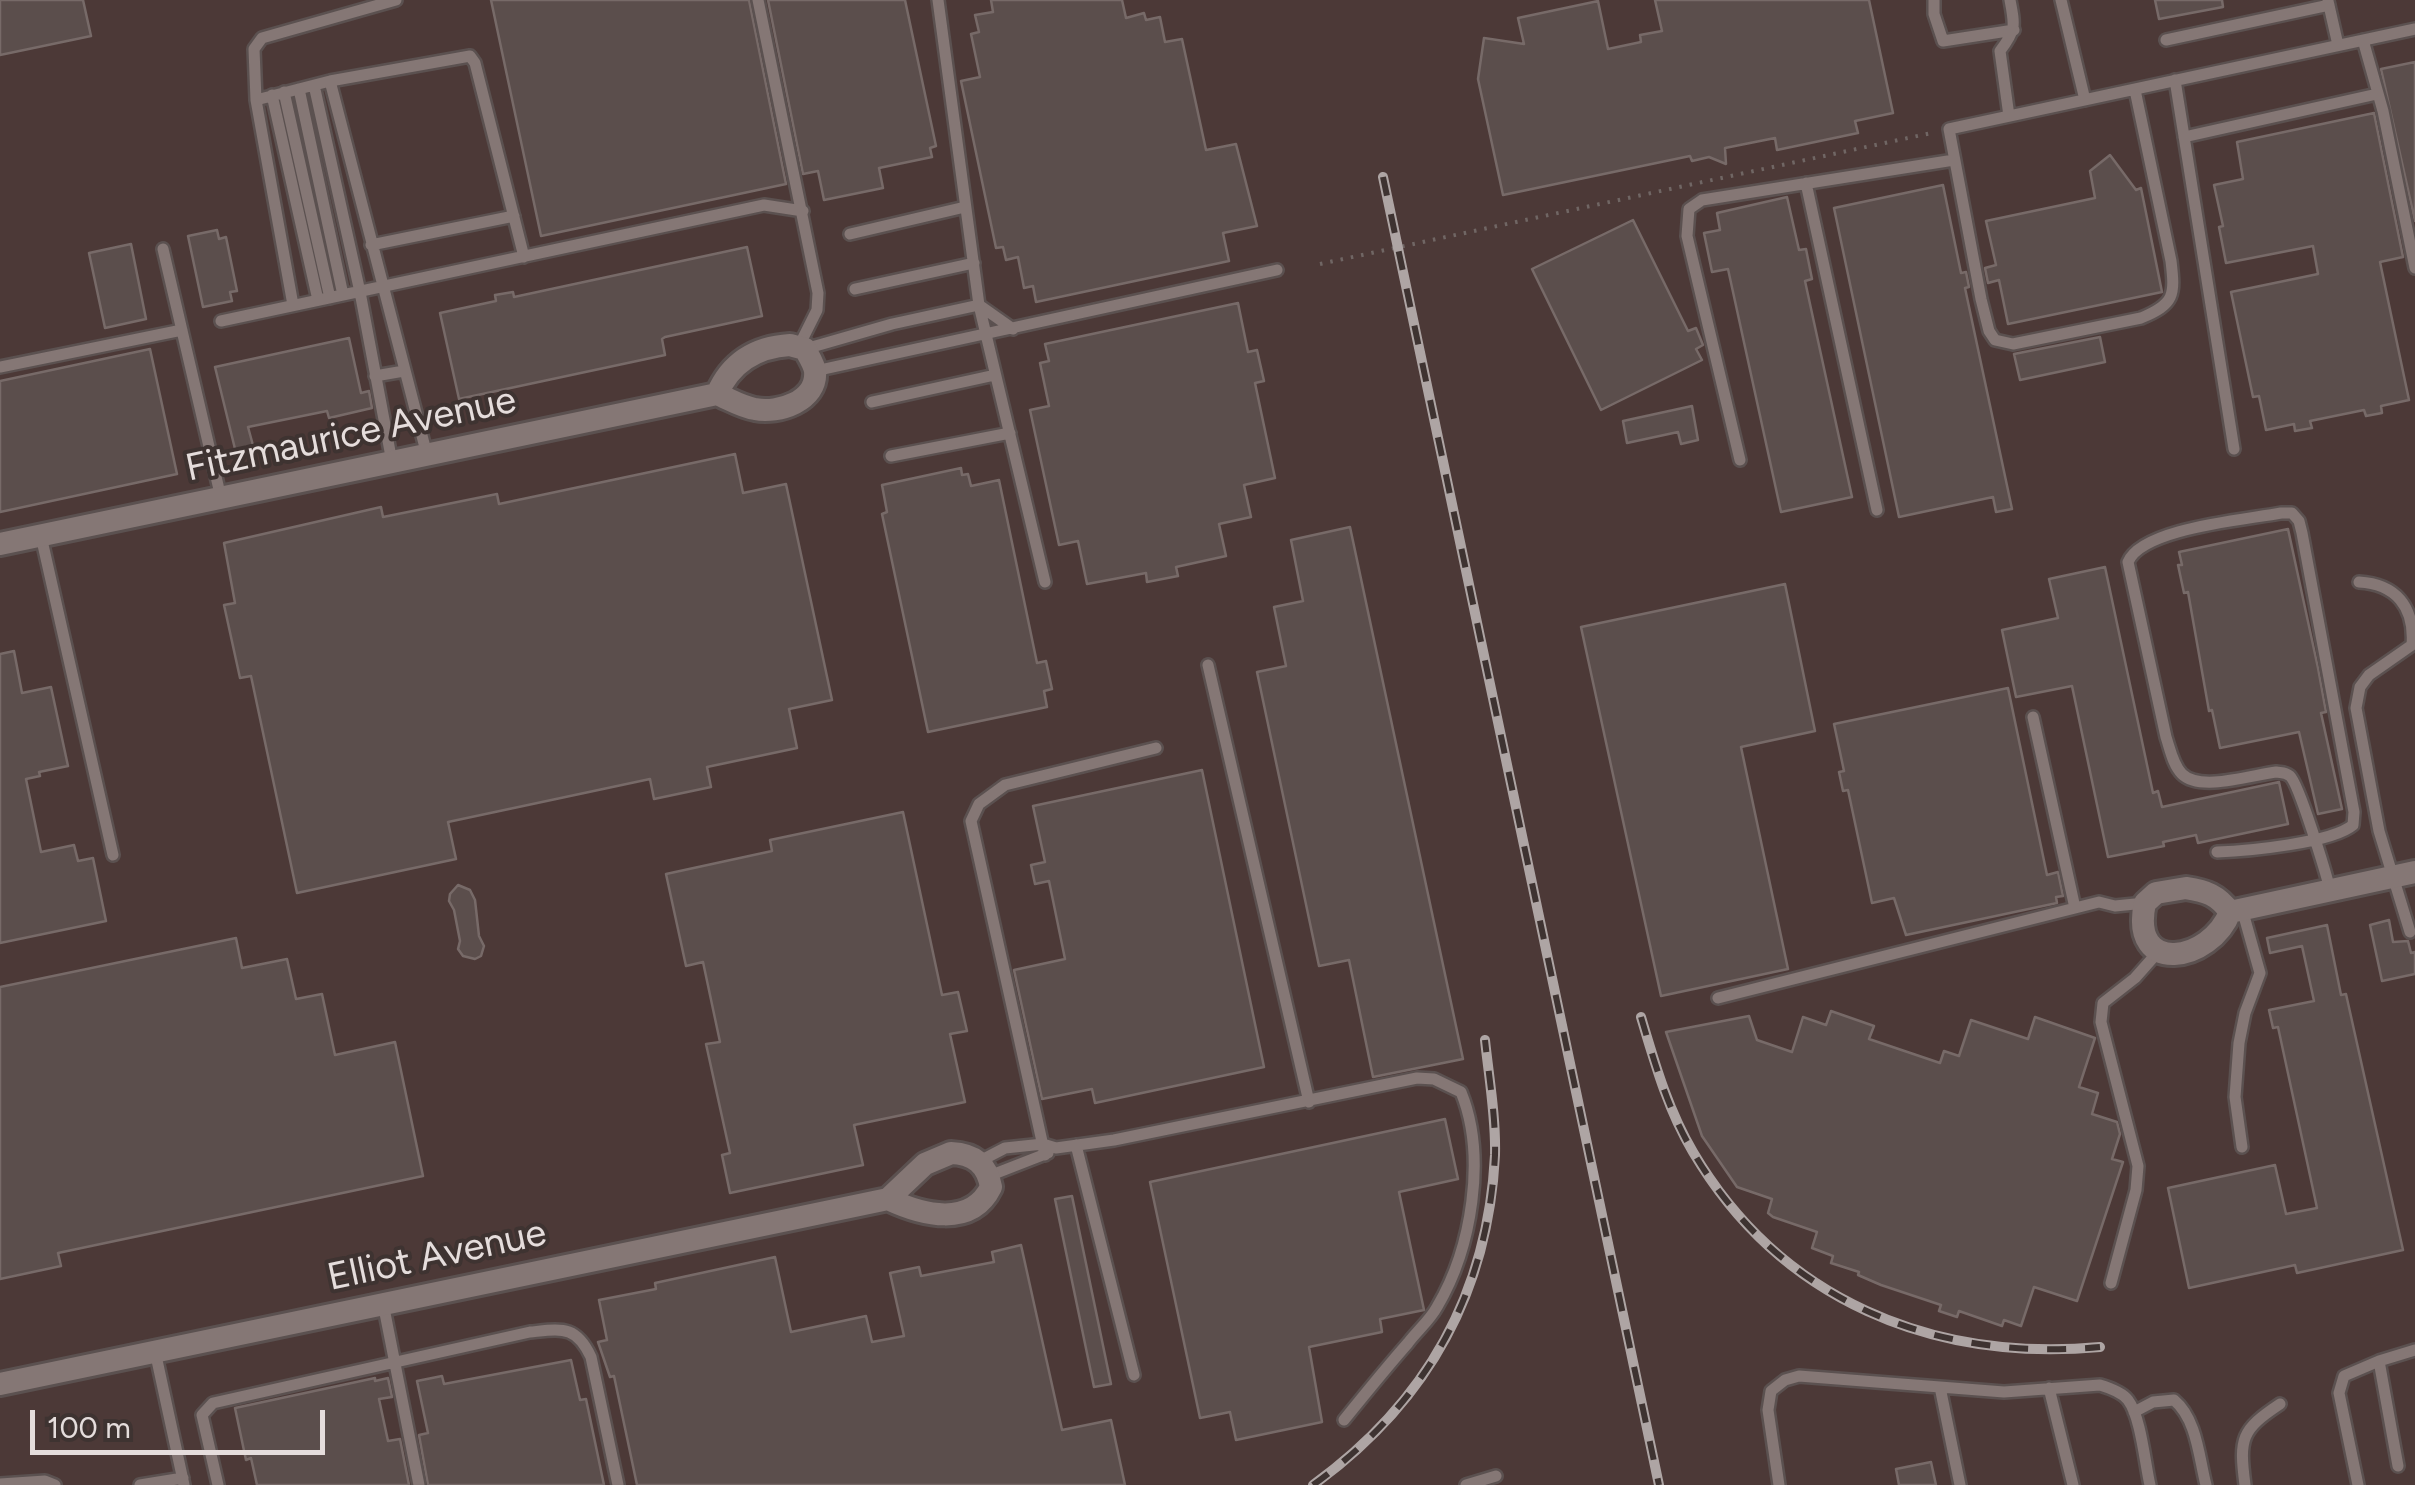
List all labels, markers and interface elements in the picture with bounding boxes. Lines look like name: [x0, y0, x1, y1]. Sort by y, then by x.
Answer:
street label: Fitzmaurice Avenue: [182, 378, 520, 492]
street label: Elliot Avenue: [324, 1211, 550, 1301]
scale bar: [35, 1390, 330, 1452]
text: 100 m: [47, 1409, 131, 1446]

